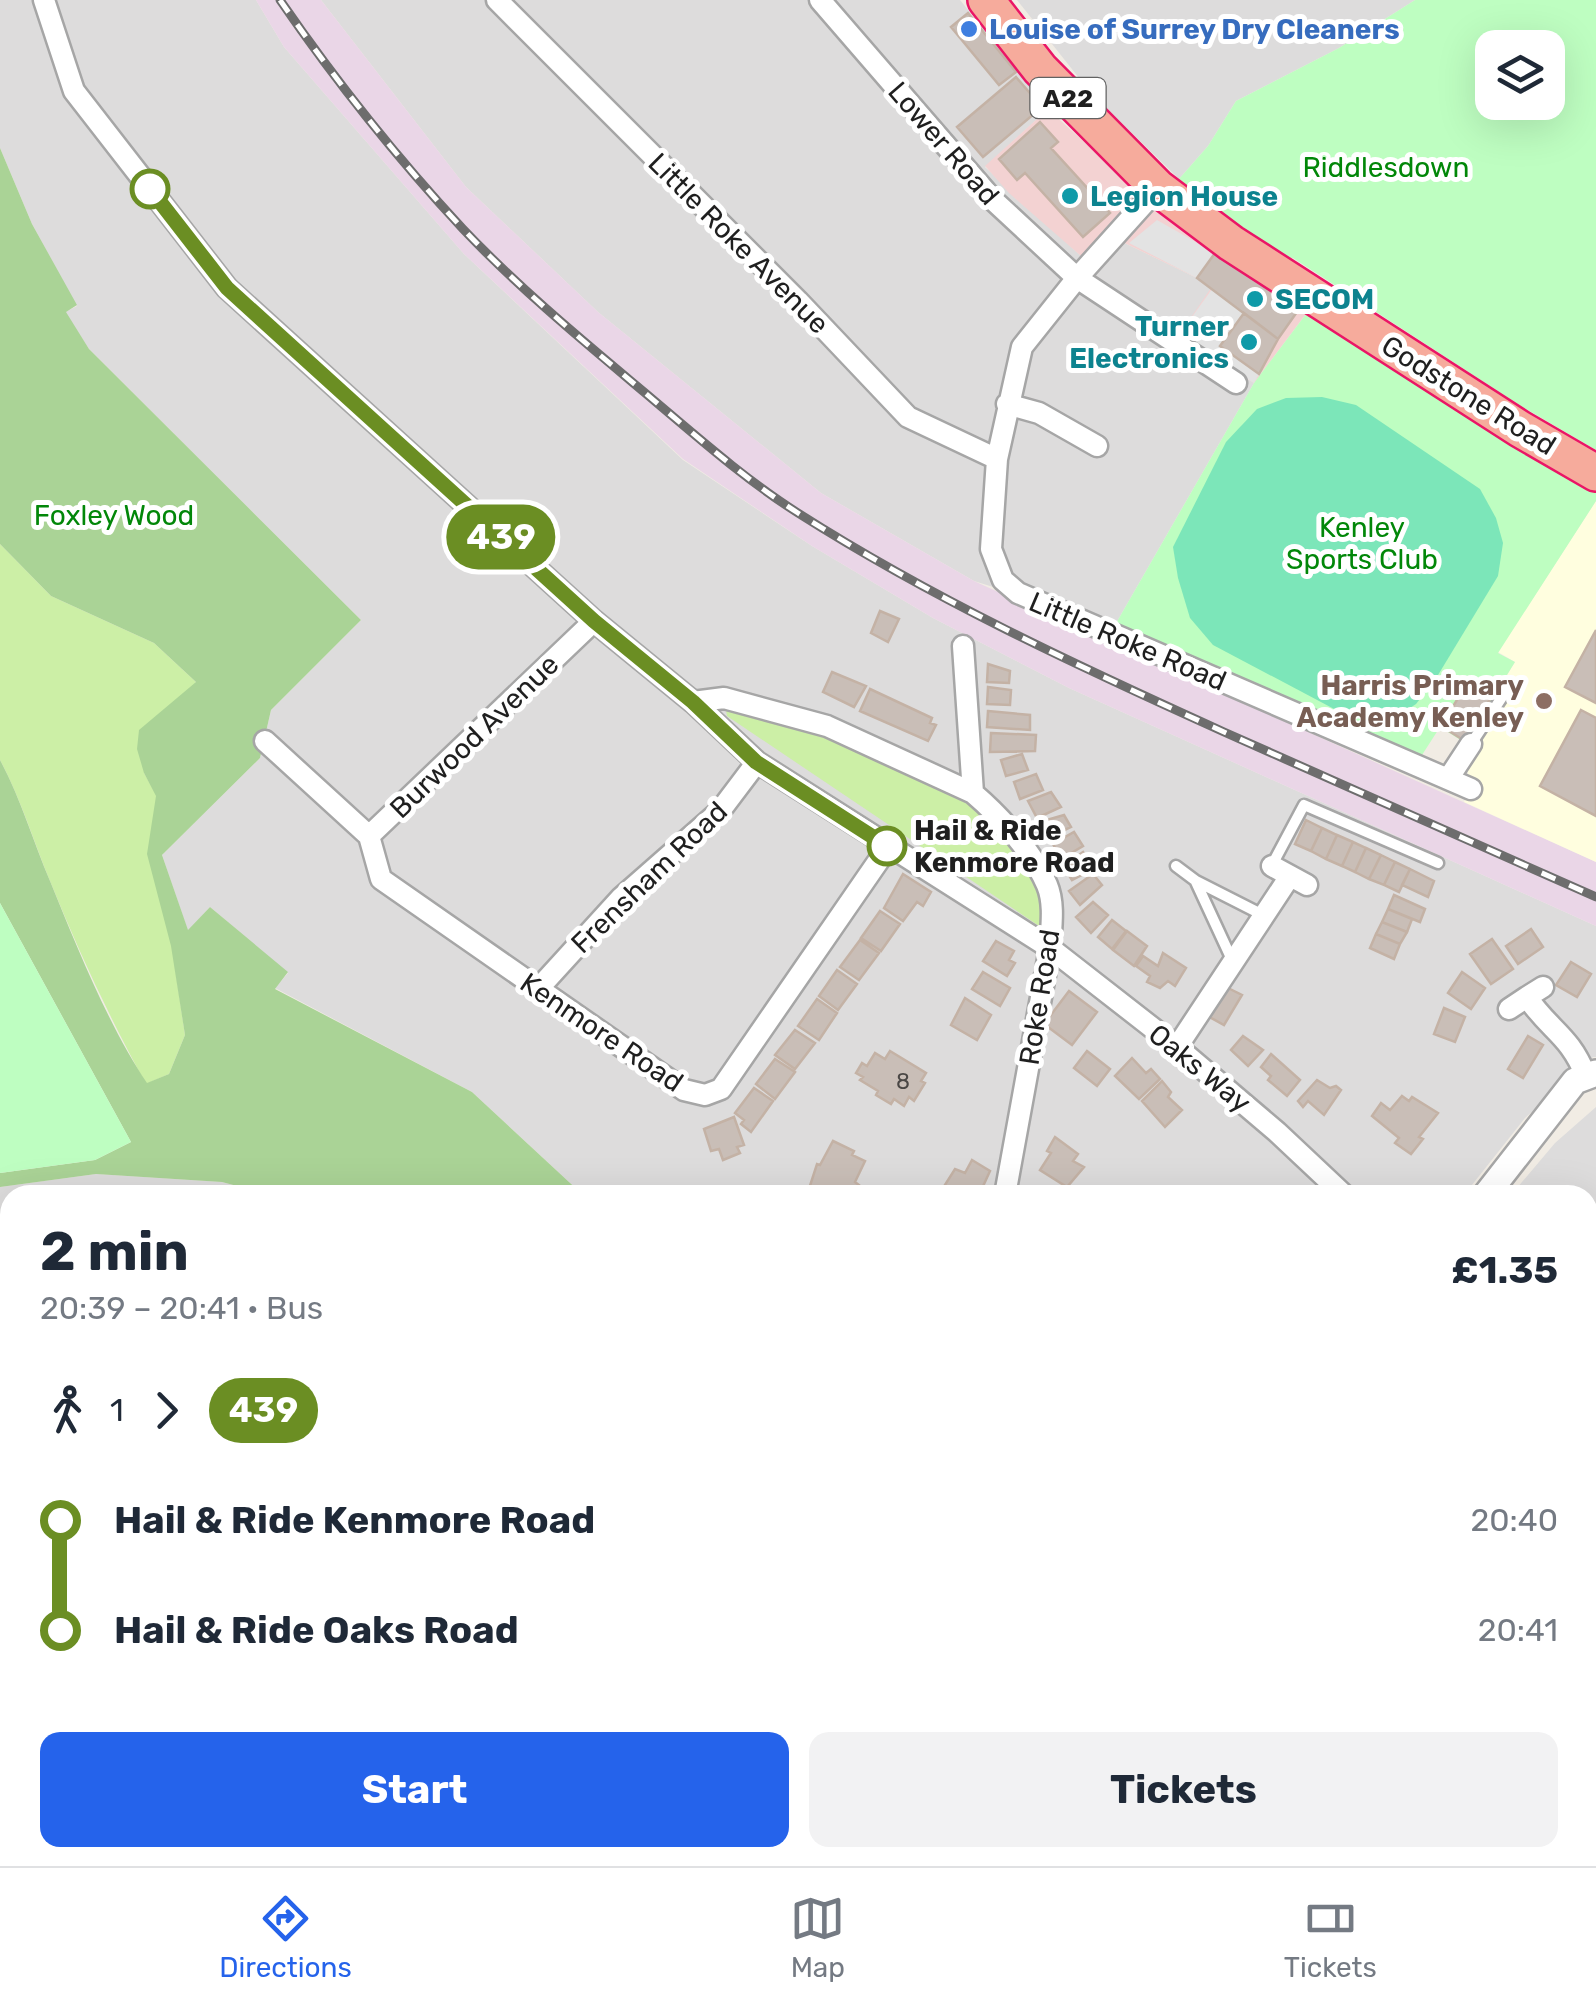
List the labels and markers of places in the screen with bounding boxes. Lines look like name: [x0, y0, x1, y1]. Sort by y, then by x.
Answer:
place label: Louise of Surrey Dry Cleaners: [989, 13, 1400, 46]
marker: Louise of Surrey Dry Cleaners: [958, 18, 980, 40]
unlabelled marker: [131, 170, 169, 208]
place label: Legion House: [1090, 180, 1278, 213]
marker: Legion House: [1059, 185, 1081, 207]
place label: SECOM: [1275, 283, 1374, 316]
marker: SECOM: [1244, 288, 1266, 310]
place label: Turner Electronics: [1069, 310, 1229, 375]
marker: Turner Electronics: [1238, 331, 1260, 353]
place label: Harris Primary Academy Kenley: [1297, 669, 1524, 734]
marker: Harris Primary Academy Kenley: [1533, 690, 1555, 712]
place label: Hail & Ride Kenmore Road: [914, 814, 1115, 879]
marker: Hail & Ride Kenmore Road: [868, 827, 906, 865]

